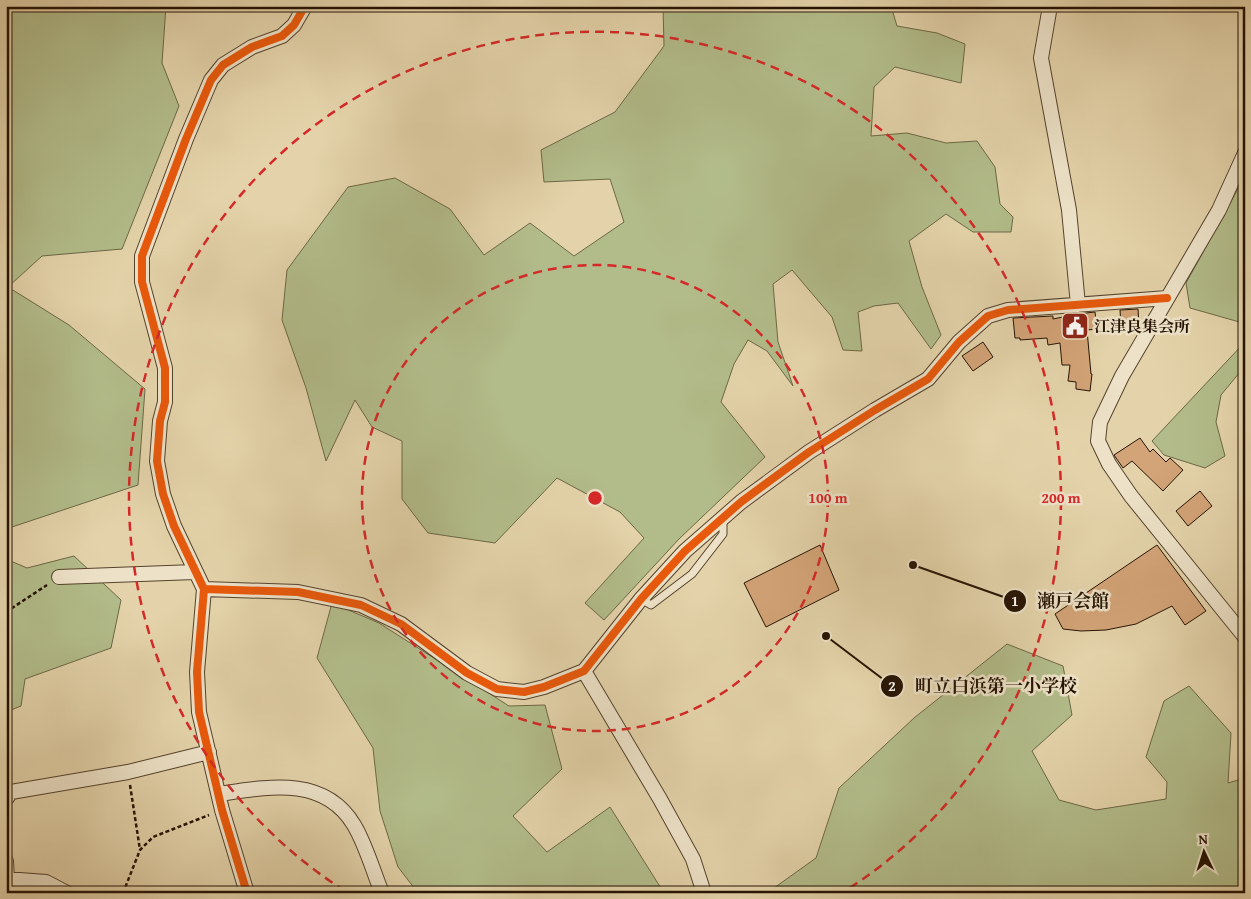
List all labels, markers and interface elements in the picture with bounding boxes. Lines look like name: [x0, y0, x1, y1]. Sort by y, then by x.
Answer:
public building icon: 江津良集会所: [1060, 311, 1090, 341]
place label: 江津良集会所: [1094, 314, 1190, 338]
text: 100 m: [808, 487, 848, 508]
text: 200 m: [1041, 487, 1081, 508]
centre of rings: [586, 489, 604, 507]
callout: 瀬戸会館: [1002, 584, 1119, 617]
text: 瀬戸会館: [1037, 587, 1109, 614]
text: 1: [1011, 590, 1019, 611]
callout: 町立白浜第一小学校: [880, 670, 1087, 703]
text: 町立白浜第一小学校: [915, 672, 1077, 699]
text: 2: [888, 675, 896, 696]
north arrow: [1178, 826, 1228, 876]
text: N: [1198, 829, 1209, 849]

